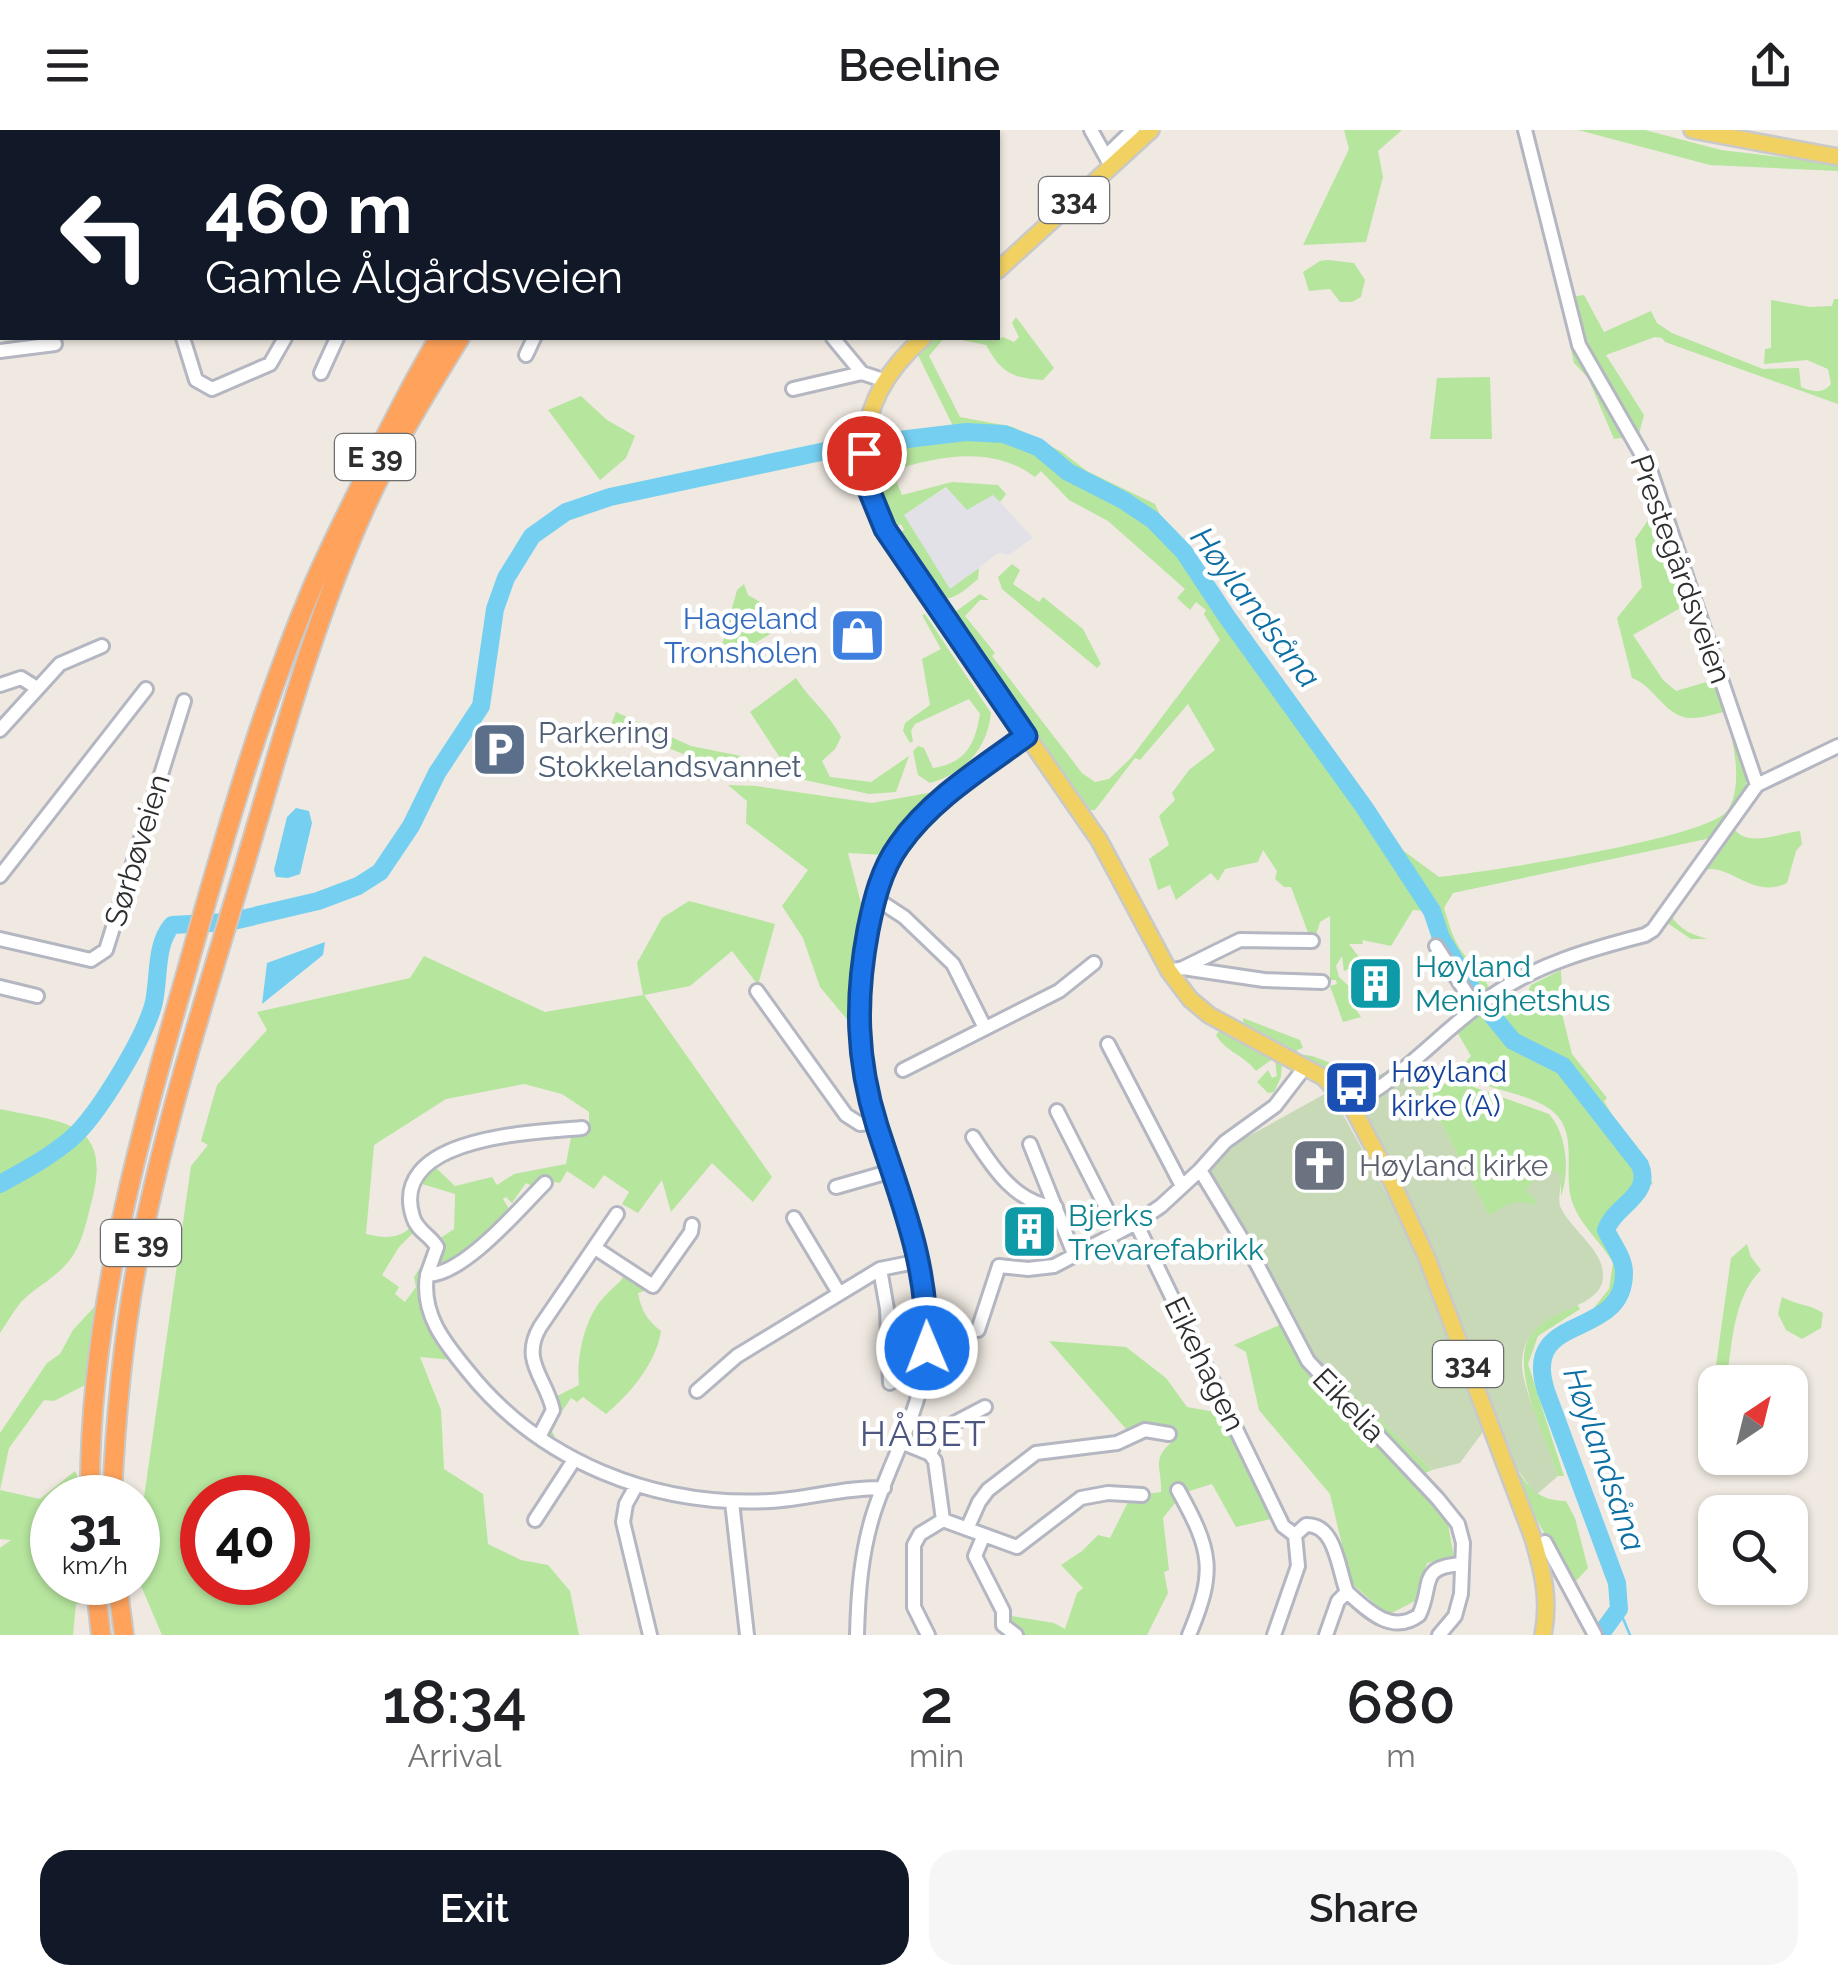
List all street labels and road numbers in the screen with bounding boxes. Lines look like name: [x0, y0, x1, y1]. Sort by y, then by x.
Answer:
road number: 334: [1039, 177, 1109, 223]
road number: E 39: [335, 434, 415, 480]
street label: Prestegårdsveien: [1623, 450, 1739, 688]
street label: Sørbøveien: [97, 770, 177, 930]
road number: E 39: [101, 1220, 181, 1266]
street label: Eikehagen: [1157, 1291, 1253, 1437]
road number: 334: [1433, 1341, 1503, 1387]
street label: Eikelia: [1306, 1361, 1392, 1449]

